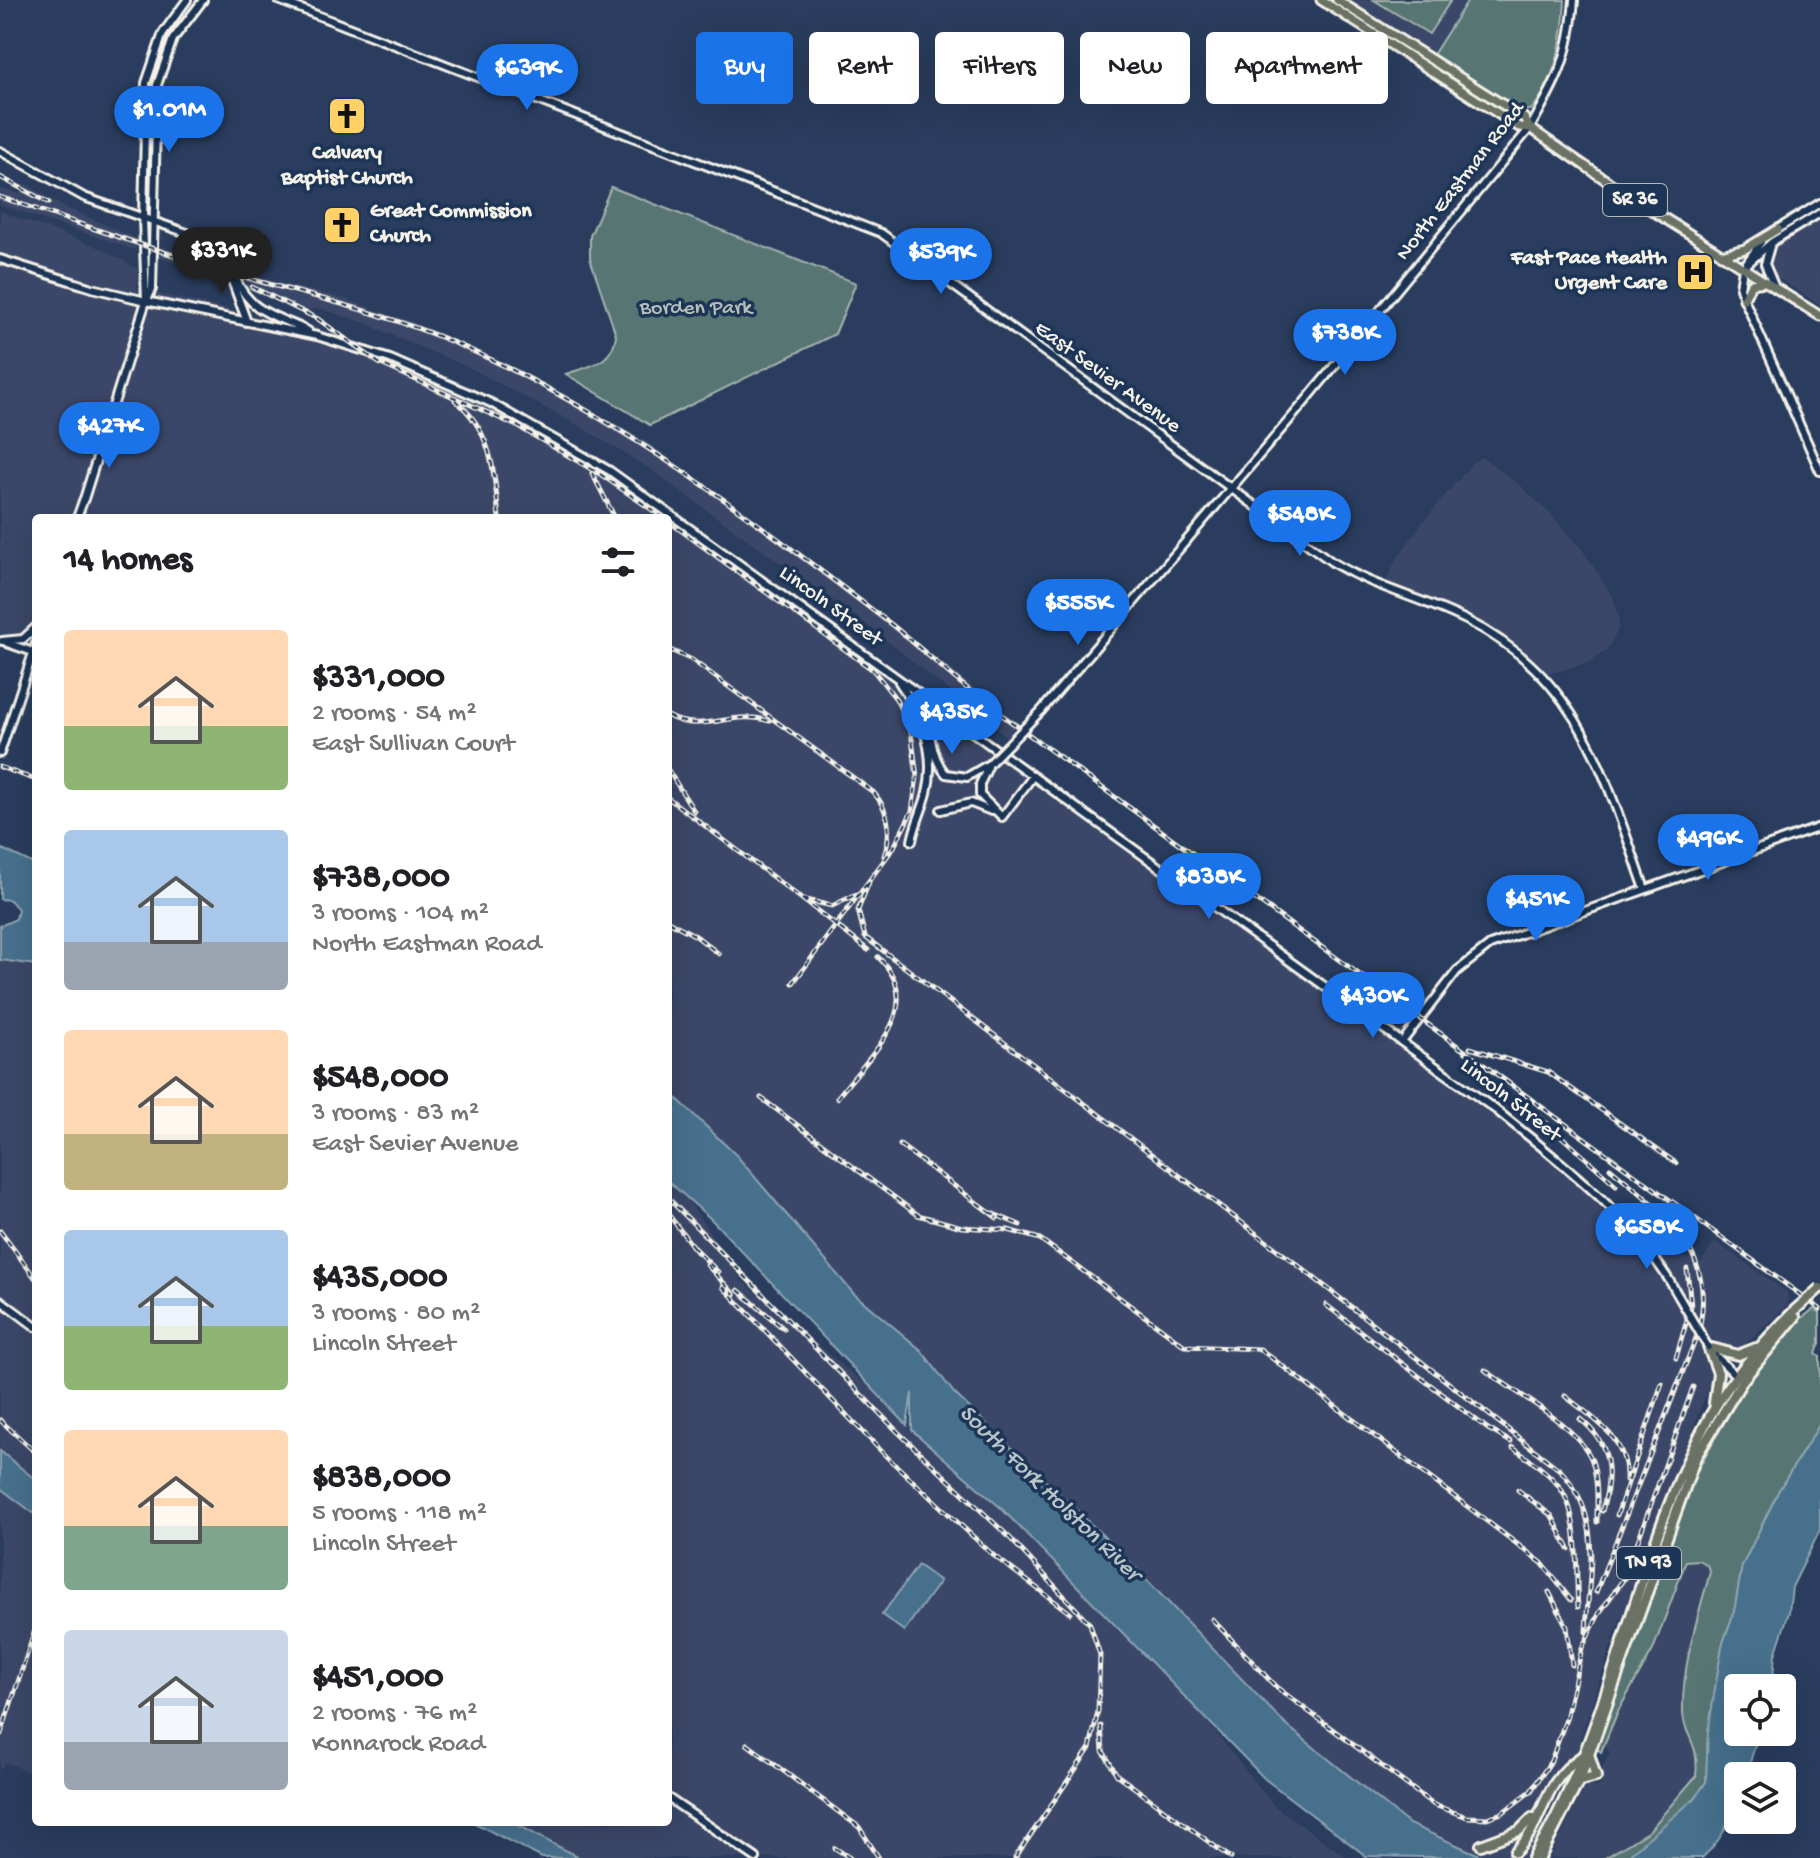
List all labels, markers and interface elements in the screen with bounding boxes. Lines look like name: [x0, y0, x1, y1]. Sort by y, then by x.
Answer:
chip: Buy: [696, 32, 793, 104]
chip: Rent: [809, 32, 919, 104]
chip: Filters: [935, 32, 1064, 104]
chip: New: [1080, 32, 1190, 104]
chip: Apartment: [1206, 32, 1388, 104]
pin: $639K: [471, 44, 583, 112]
text: $639K: [494, 54, 560, 85]
pin: $1.01M: [104, 86, 234, 154]
church icon: Calvary Baptist Church: [326, 95, 368, 137]
text: $1.01M: [132, 96, 206, 127]
street label: North Eastman Road: [1391, 96, 1532, 266]
place label: Calvary Baptist Church: [280, 141, 413, 192]
road number: SR 36: [1603, 184, 1667, 216]
place label: Great Commission Church: [369, 199, 532, 250]
church icon: Great Commission Church: [321, 204, 363, 246]
pin: $331K: [166, 227, 278, 295]
pin: $539K: [885, 228, 997, 296]
text: $331K: [190, 237, 254, 268]
text: $539K: [908, 238, 974, 269]
place label: Fast Pace Health Urgent Care: [1510, 246, 1668, 297]
hospital icon: Fast Pace Health Urgent Care: [1674, 251, 1716, 293]
park label: Borden Park: [639, 296, 754, 322]
pin: $738K: [1289, 309, 1401, 377]
street label: East Sevier Avenue: [1029, 316, 1186, 440]
text: $738K: [1311, 319, 1379, 350]
pin: $427K: [53, 402, 165, 470]
text: $427K: [77, 412, 141, 443]
pin: $548K: [1244, 490, 1356, 558]
text: $548K: [1267, 500, 1333, 531]
icon: filters: [596, 540, 640, 584]
text: 14 homes: [64, 542, 192, 582]
street label: Lincoln Street: [773, 561, 888, 654]
pin: $555K: [1022, 579, 1134, 647]
text: $555K: [1044, 589, 1112, 620]
text: $331,000: [312, 659, 445, 699]
icon: home: [128, 662, 224, 758]
pin: $435K: [896, 688, 1008, 756]
text: $435K: [919, 698, 985, 729]
text: 2 rooms · 54 m²: [312, 699, 477, 730]
text: East Sullivan Court: [312, 730, 514, 761]
pin: $496K: [1652, 814, 1764, 882]
text: $496K: [1676, 824, 1740, 855]
pin: $838K: [1153, 853, 1265, 921]
text: $738,000: [312, 859, 450, 899]
icon: home: [128, 862, 224, 958]
text: $838K: [1175, 863, 1243, 894]
pin: $451K: [1480, 875, 1592, 943]
text: $451K: [1505, 885, 1567, 916]
text: 3 rooms · 104 m²: [312, 899, 489, 930]
text: North Eastman Road: [312, 930, 541, 961]
pin: $430K: [1317, 972, 1429, 1040]
text: $430K: [1340, 982, 1406, 1013]
street label: Lincoln Street: [1454, 1053, 1567, 1150]
text: $548,000: [312, 1059, 448, 1099]
icon: home: [128, 1062, 224, 1158]
text: 3 rooms · 83 m²: [312, 1099, 479, 1130]
text: East Sevier Avenue: [312, 1130, 519, 1161]
pin: $658K: [1591, 1203, 1703, 1271]
text: $658K: [1613, 1213, 1681, 1244]
text: $435,000: [312, 1259, 448, 1299]
icon: home: [128, 1262, 224, 1358]
text: 3 rooms · 80 m²: [312, 1299, 480, 1330]
text: Lincoln Street: [312, 1330, 455, 1361]
water label: South Fork Holston River: [952, 1400, 1149, 1592]
text: $838,000: [312, 1459, 451, 1499]
icon: home: [128, 1462, 224, 1558]
text: 5 rooms · 118 m²: [312, 1499, 487, 1530]
text: Lincoln Street: [312, 1530, 455, 1561]
road number: TN 93: [1617, 1547, 1681, 1579]
text: $451,000: [312, 1659, 444, 1699]
icon: home: [128, 1662, 224, 1758]
map controls: [1724, 1674, 1796, 1834]
button: locate: [1724, 1674, 1796, 1746]
text: 2 rooms · 76 m²: [312, 1699, 477, 1730]
text: Konnarock Road: [312, 1730, 485, 1761]
button: layers: [1724, 1762, 1796, 1834]

